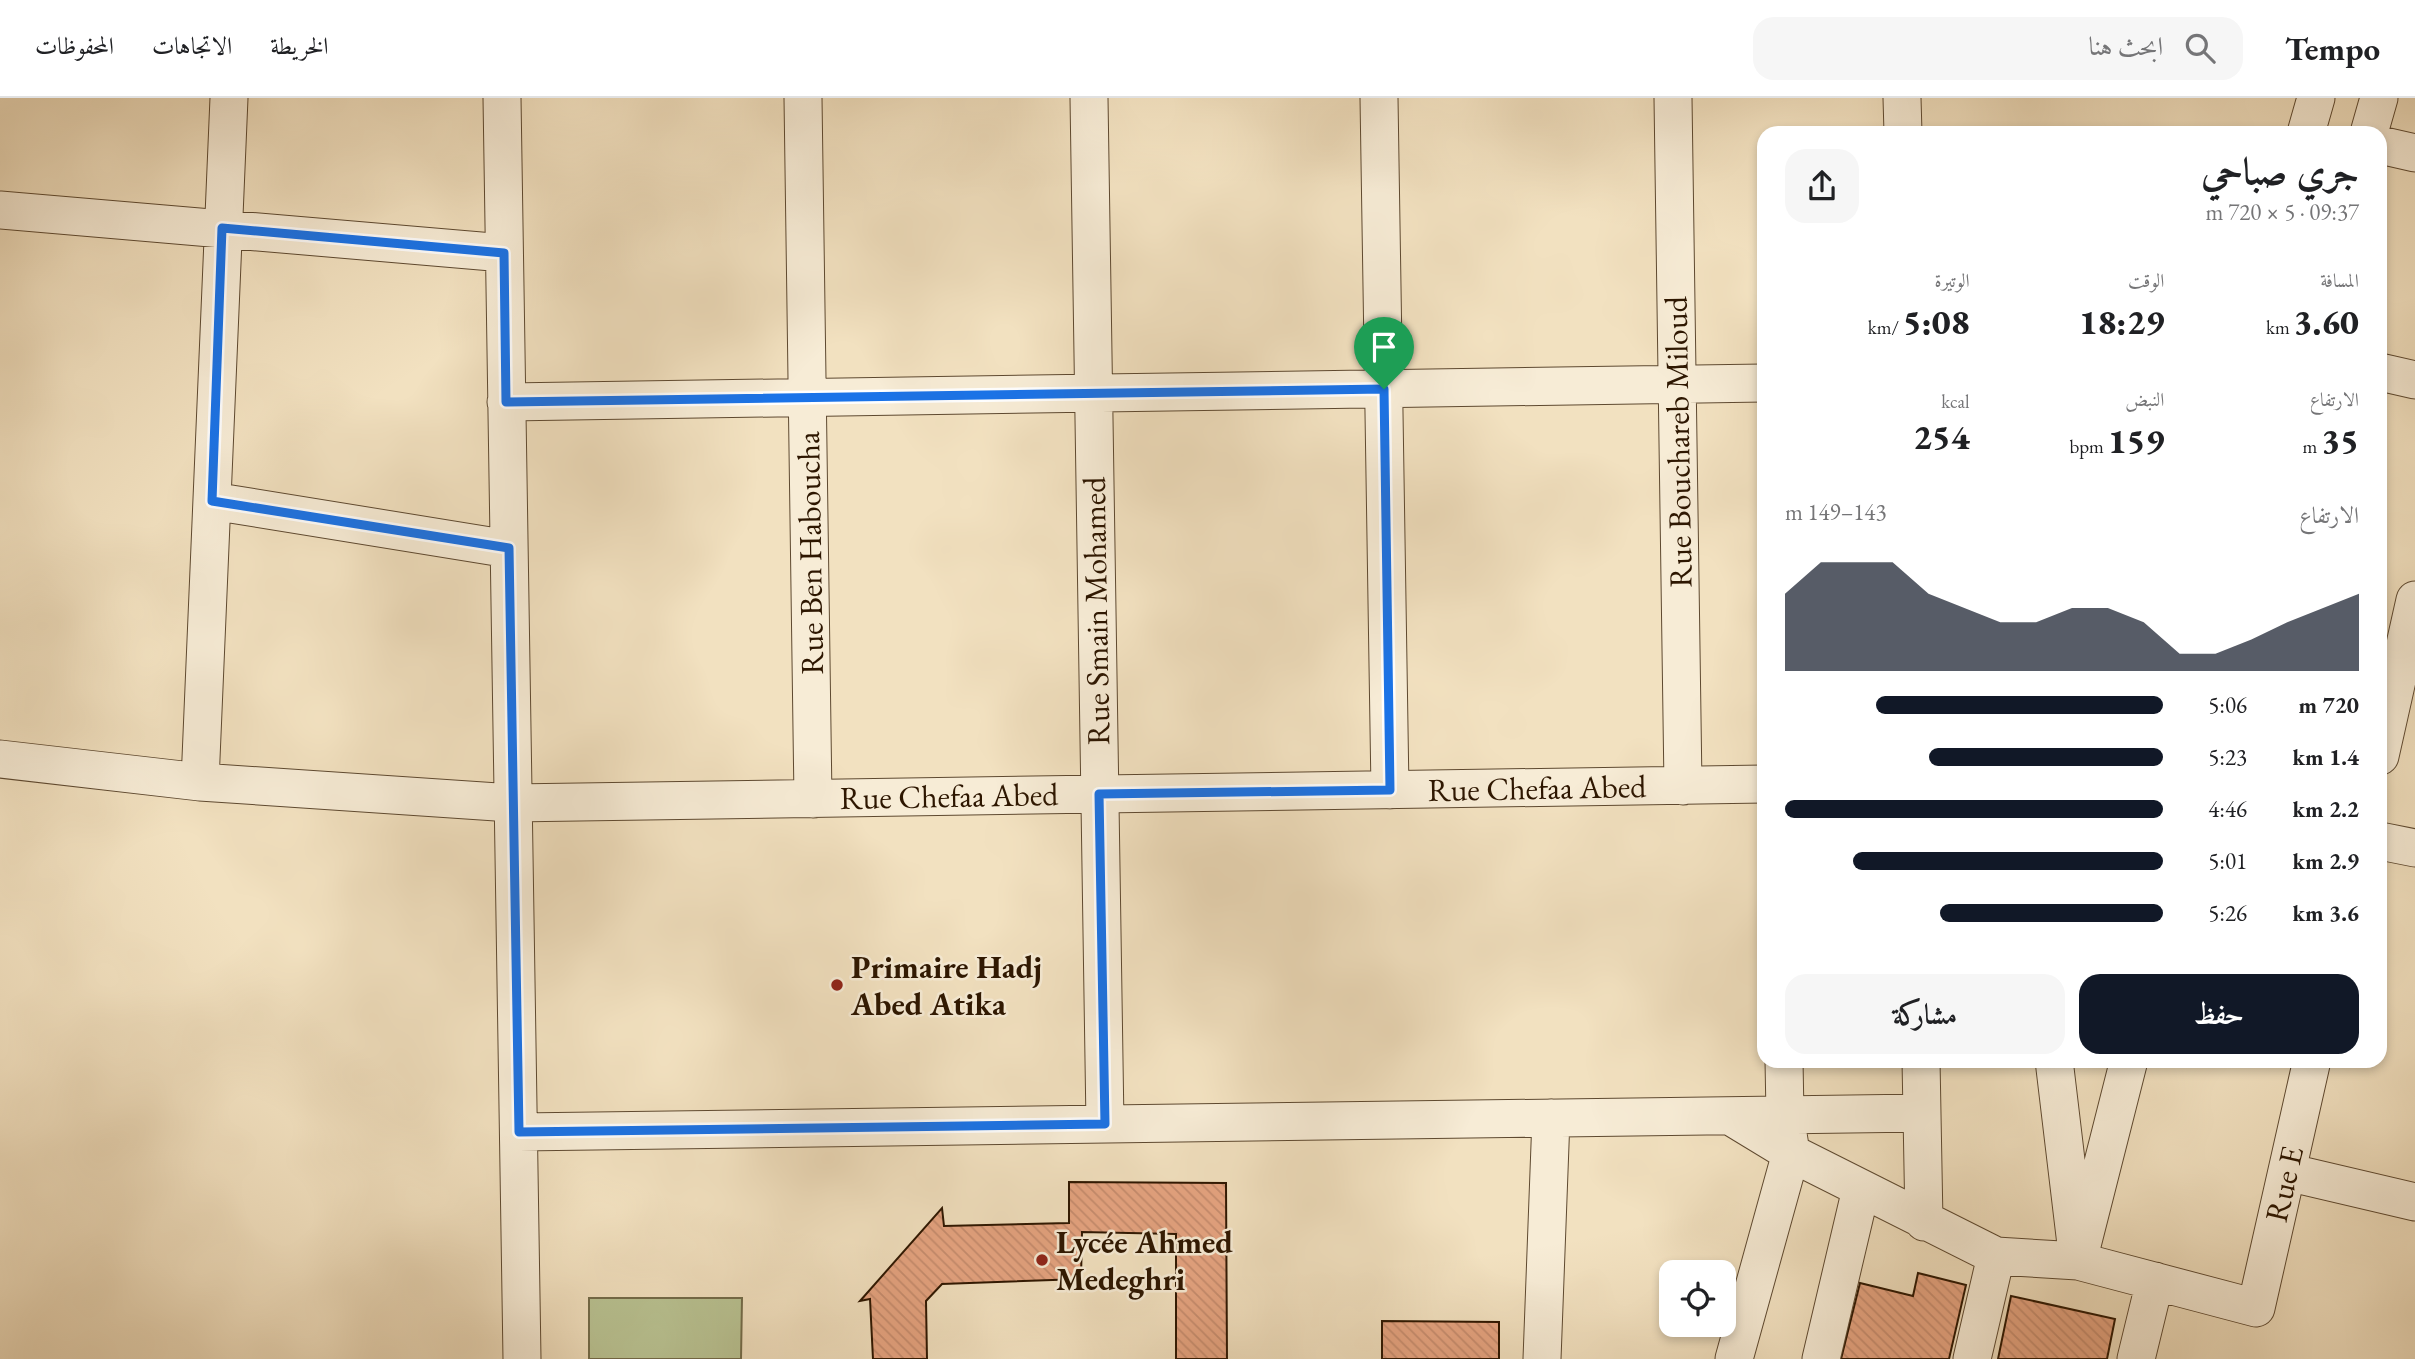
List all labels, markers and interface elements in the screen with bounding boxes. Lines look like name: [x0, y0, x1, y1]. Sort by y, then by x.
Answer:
search box: [1753, 17, 2243, 80]
text: Tempo: [2285, 27, 2380, 70]
text: ابحث هنا: [2089, 29, 2163, 63]
icon: search: [2181, 29, 2219, 67]
text: المحفوظات: [35, 30, 114, 61]
text: الاتجاهات: [152, 30, 232, 61]
text: الخريطة: [270, 30, 329, 61]
text: جري صباحي: [2201, 146, 2359, 195]
button: share: [1785, 149, 1859, 223]
text: 09:37 · 5 × 720 m: [2206, 197, 2359, 227]
text: الوتيرة: [1935, 268, 1970, 293]
text: الوقت: [2128, 268, 2164, 293]
text: المسافة: [2320, 268, 2359, 293]
street label: Rue Bouchareb Miloud: [1654, 295, 1702, 588]
text: 5:08: [1903, 299, 1970, 344]
text: 18:29: [2079, 299, 2164, 344]
text: 3.60: [2294, 299, 2359, 344]
text: /km: [1868, 315, 1903, 340]
text: km: [2266, 315, 2294, 340]
pin: [1354, 317, 1414, 389]
icon: arrive: [1365, 328, 1403, 366]
text: النبض: [2125, 387, 2164, 412]
text: الارتفاع: [2310, 387, 2359, 412]
text: kcal: [1941, 389, 1970, 414]
text: 254: [1913, 414, 1970, 459]
text: 159: [2108, 418, 2164, 463]
text: 35: [2321, 418, 2359, 463]
street label: Rue Ben Haboucha: [787, 431, 833, 675]
text: bpm: [2069, 434, 2108, 459]
text: m: [2303, 434, 2321, 459]
street label: Rue Smain Mohamed: [1073, 476, 1119, 745]
text: 143–149 m: [1785, 497, 1886, 527]
text: الارتفاع: [2299, 500, 2359, 530]
text: 5:06: [2208, 690, 2247, 720]
text: 720 m: [2298, 690, 2359, 720]
text: 5:23: [2208, 742, 2247, 772]
text: 1.4 km: [2292, 742, 2359, 772]
street label: Rue Chefaa Abed: [1427, 765, 1647, 811]
street label: Rue Chefaa Abed: [839, 773, 1059, 819]
text: 4:46: [2208, 794, 2247, 824]
text: 2.2 km: [2292, 794, 2359, 824]
text: 5:01: [2208, 846, 2247, 876]
text: 2.9 km: [2292, 846, 2359, 876]
text: 5:26: [2208, 898, 2247, 928]
text: 3.6 km: [2292, 898, 2359, 928]
place label: Primaire Hadj Abed Atika: [850, 946, 1042, 1025]
button: مشاركة: [1785, 974, 2065, 1054]
button: حفظ: [2079, 974, 2359, 1054]
marker: Primaire Hadj Abed Atika: [829, 977, 845, 993]
street label: Rue E: [2255, 1142, 2313, 1226]
place label: Lycée Ahmed Medeghri: [1056, 1221, 1233, 1300]
marker: Lycée Ahmed Medeghri: [1034, 1252, 1050, 1268]
map controls: [1659, 1260, 1736, 1337]
button: locate: [1659, 1260, 1736, 1337]

